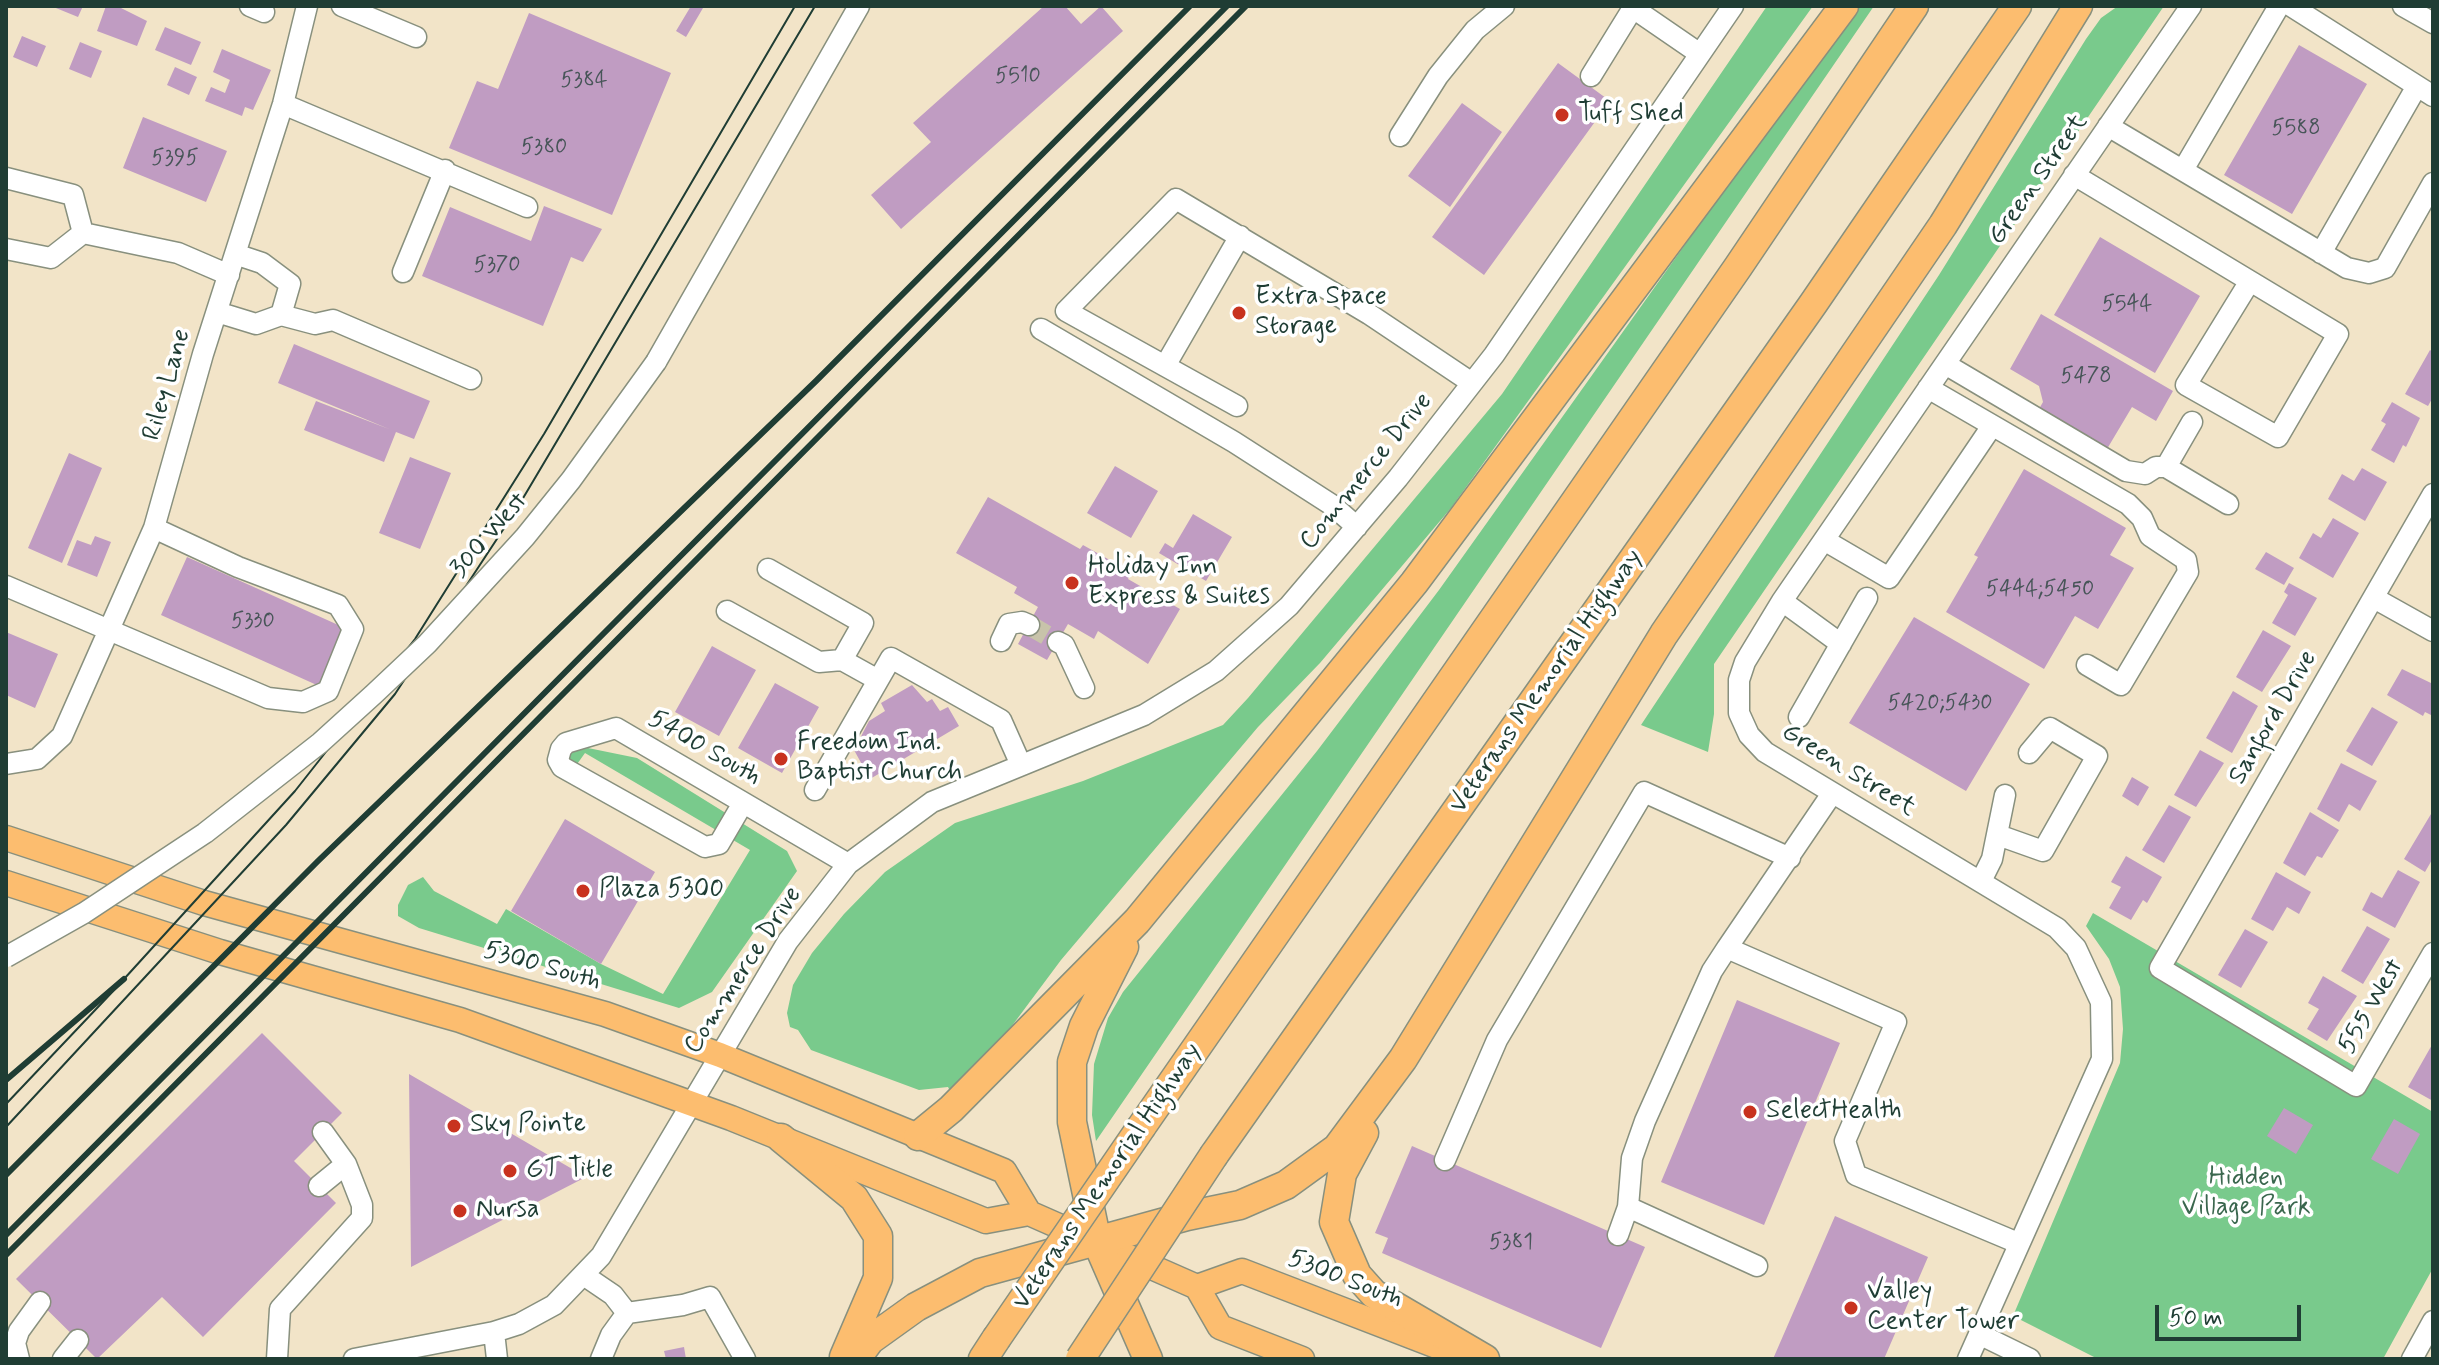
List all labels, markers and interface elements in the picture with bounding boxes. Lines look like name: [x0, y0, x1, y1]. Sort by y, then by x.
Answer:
house number: 5510: [995, 64, 1041, 90]
house number: 5384: [560, 68, 608, 94]
place label: Tuff Shed: [1578, 99, 1684, 131]
marker: Tuff Shed: [1553, 106, 1571, 124]
street label: Green Street: [1982, 109, 2096, 251]
house number: 5588: [2271, 116, 2321, 142]
house number: 5380: [521, 135, 567, 161]
house number: 5395: [151, 146, 199, 172]
house number: 5370: [473, 253, 521, 279]
place label: Extra Space Storage: [1255, 282, 1387, 344]
house number: 5544: [2102, 292, 2152, 318]
marker: Extra Space Storage: [1230, 304, 1248, 322]
street label: Riley Lane: [137, 326, 199, 444]
house number: 5478: [2060, 364, 2112, 390]
street label: Commerce Drive: [1294, 387, 1440, 557]
street label: 300 West: [445, 487, 535, 585]
street label: Veterans Memorial Highway: [1444, 544, 1650, 820]
place label: Holiday Inn Express & Suites: [1088, 552, 1270, 614]
marker: Holiday Inn Express & Suites: [1063, 574, 1081, 592]
house number: 5444;5450: [1986, 577, 2094, 603]
house number: 5330: [231, 609, 275, 635]
street label: Sanford Drive: [2223, 646, 2325, 790]
house number: 5420;5430: [1888, 691, 1992, 717]
street label: 5400 South: [642, 704, 766, 794]
street label: Green Street: [1775, 717, 1921, 825]
place label: Freedom Ind. Baptist Church: [797, 728, 962, 790]
marker: Freedom Ind. Baptist Church: [772, 750, 790, 768]
place label: Plaza 5300: [599, 875, 724, 907]
marker: Plaza 5300: [574, 882, 592, 900]
street label: Commerce Drive: [678, 882, 810, 1060]
street label: 5300 South: [480, 935, 604, 999]
street label: 555 West: [2332, 954, 2412, 1060]
street label: Veterans Memorial Highway: [1007, 1038, 1209, 1316]
place label: SelectHealth: [1766, 1096, 1902, 1128]
marker: SelectHealth: [1741, 1103, 1759, 1121]
place label: Sky Pointe: [470, 1110, 586, 1142]
marker: Sky Pointe: [445, 1117, 463, 1135]
place label: GT Title: [526, 1155, 613, 1187]
marker: GT Title: [501, 1162, 519, 1180]
park label: Hidden Village Park: [2181, 1163, 2311, 1224]
place label: Nursa: [476, 1195, 540, 1227]
marker: Nursa: [451, 1202, 469, 1220]
house number: 5381: [1489, 1230, 1533, 1256]
street label: 5300 South: [1283, 1244, 1407, 1316]
place label: Valley Center Tower: [1867, 1277, 2019, 1338]
scale bar: [2159, 1289, 2305, 1339]
marker: Valley Center Tower: [1842, 1299, 1860, 1317]
text: 50 m: [2169, 1303, 2223, 1334]

